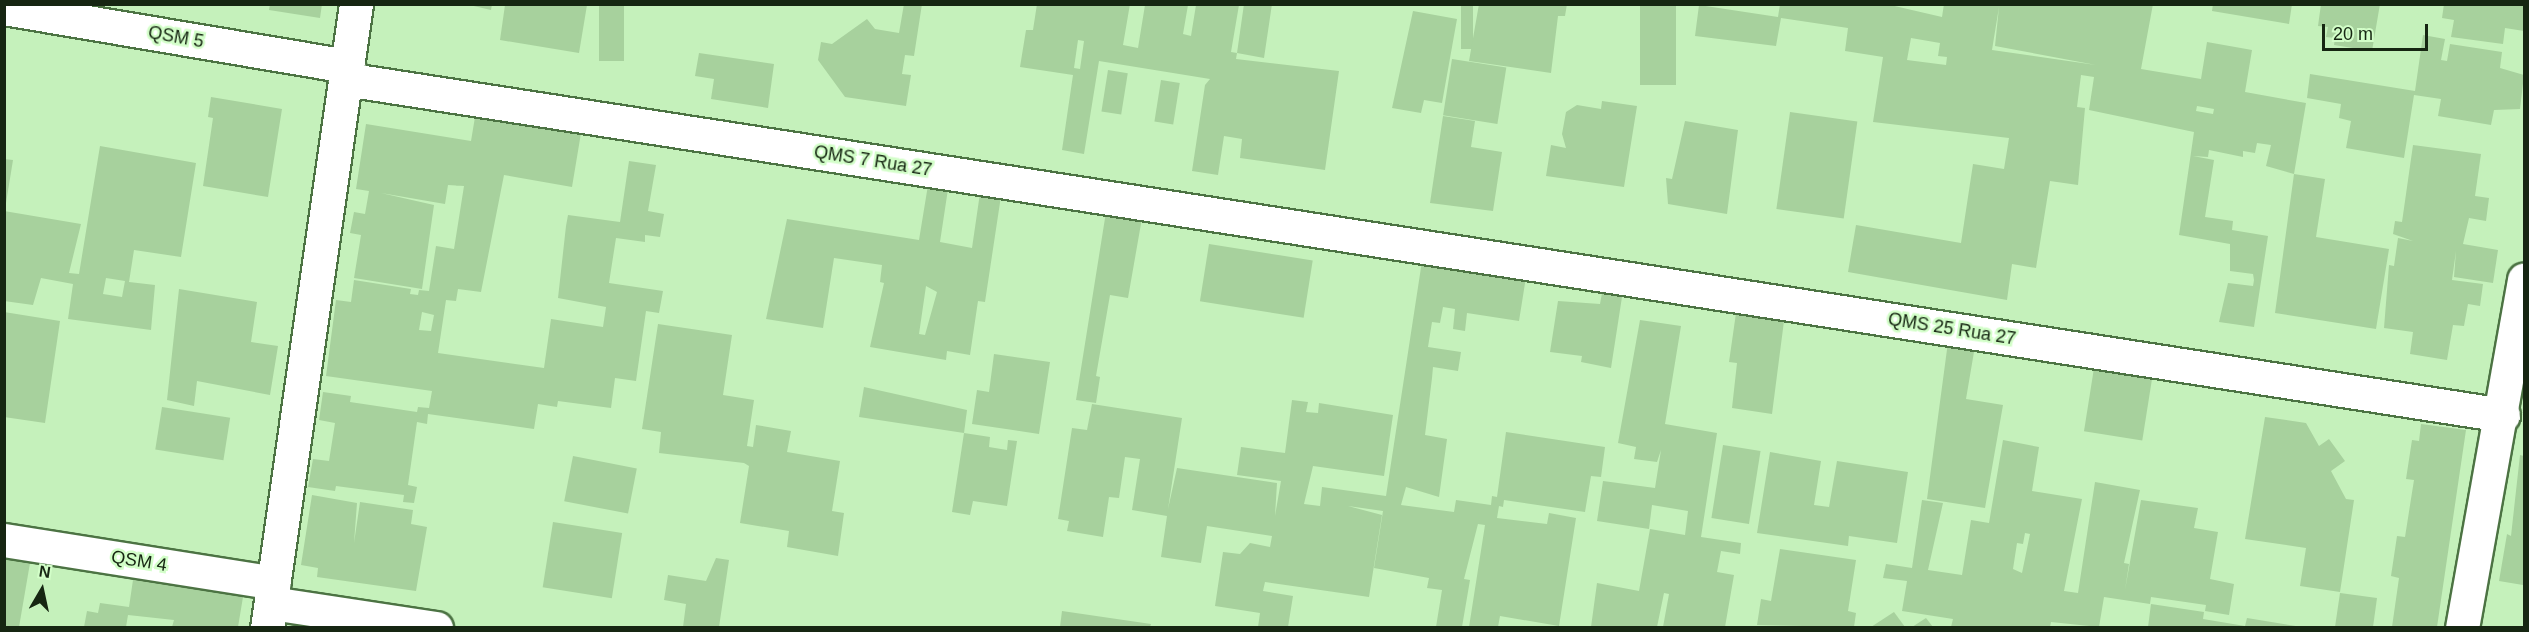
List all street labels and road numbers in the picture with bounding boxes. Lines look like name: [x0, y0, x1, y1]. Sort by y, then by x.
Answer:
street label: QSM 5: [147, 22, 205, 52]
street label: QMS 7 Rua 27: [813, 141, 933, 181]
street label: QMS 25 Rua 27: [1887, 308, 2017, 350]
street label: QSM 4: [110, 546, 168, 576]

